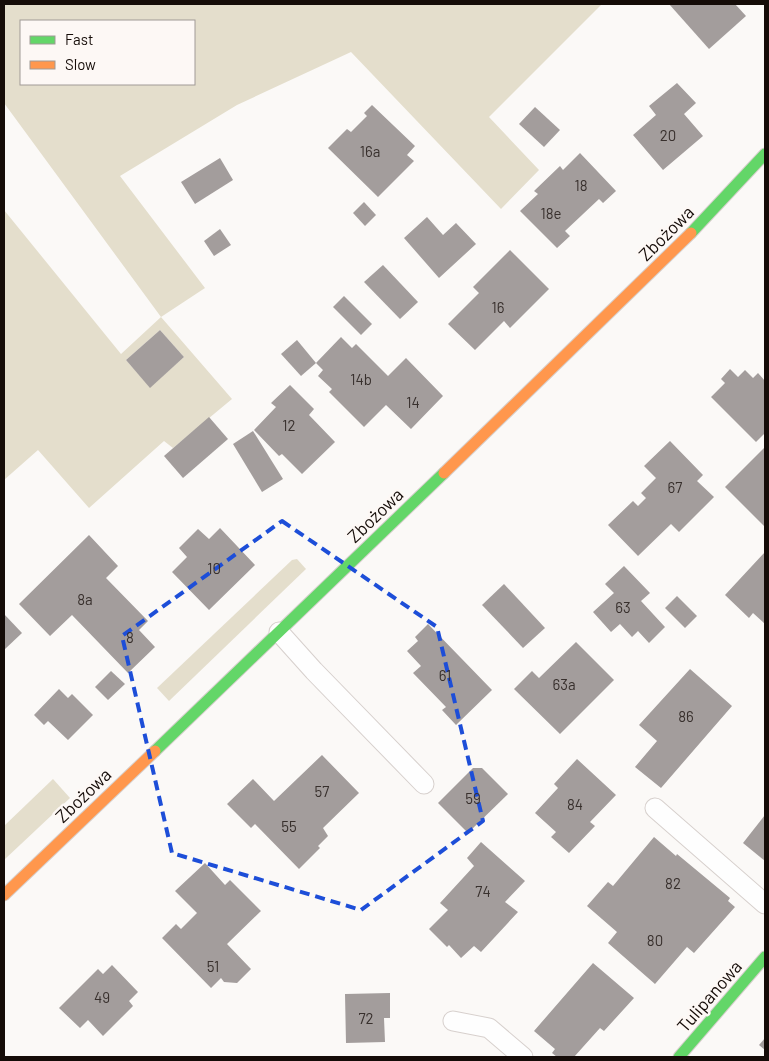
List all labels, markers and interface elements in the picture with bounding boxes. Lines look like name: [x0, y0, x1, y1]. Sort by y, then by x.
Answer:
legend: [20, 20, 195, 85]
text: Fast: [65, 30, 93, 48]
text: Slow: [65, 55, 96, 73]
house number: 20: [660, 126, 676, 144]
house number: 16a: [360, 142, 380, 160]
house number: 18: [574, 176, 588, 194]
street label: Zbożowa: [634, 201, 698, 265]
house number: 18e: [540, 204, 562, 222]
house number: 16: [492, 298, 504, 316]
house number: 14b: [350, 370, 372, 388]
house number: 14: [406, 393, 420, 411]
house number: 12: [282, 416, 296, 434]
house number: 67: [668, 478, 682, 496]
street label: Zbożowa: [343, 483, 407, 547]
house number: 10: [207, 559, 221, 577]
house number: 8a: [77, 590, 93, 608]
house number: 63: [615, 598, 631, 616]
house number: 8: [126, 628, 134, 646]
house number: 61: [439, 666, 451, 684]
house number: 63a: [552, 675, 576, 693]
house number: 86: [678, 707, 694, 725]
street label: Zbożowa: [51, 763, 115, 827]
house number: 57: [315, 782, 329, 800]
house number: 59: [465, 789, 481, 807]
house number: 84: [567, 795, 583, 813]
house number: 55: [281, 817, 297, 835]
house number: 82: [665, 874, 681, 892]
house number: 74: [475, 882, 491, 900]
house number: 80: [647, 931, 663, 949]
street label: Tulipanowa: [672, 956, 746, 1036]
house number: 51: [207, 957, 219, 975]
house number: 49: [94, 988, 110, 1006]
house number: 72: [358, 1009, 374, 1027]

